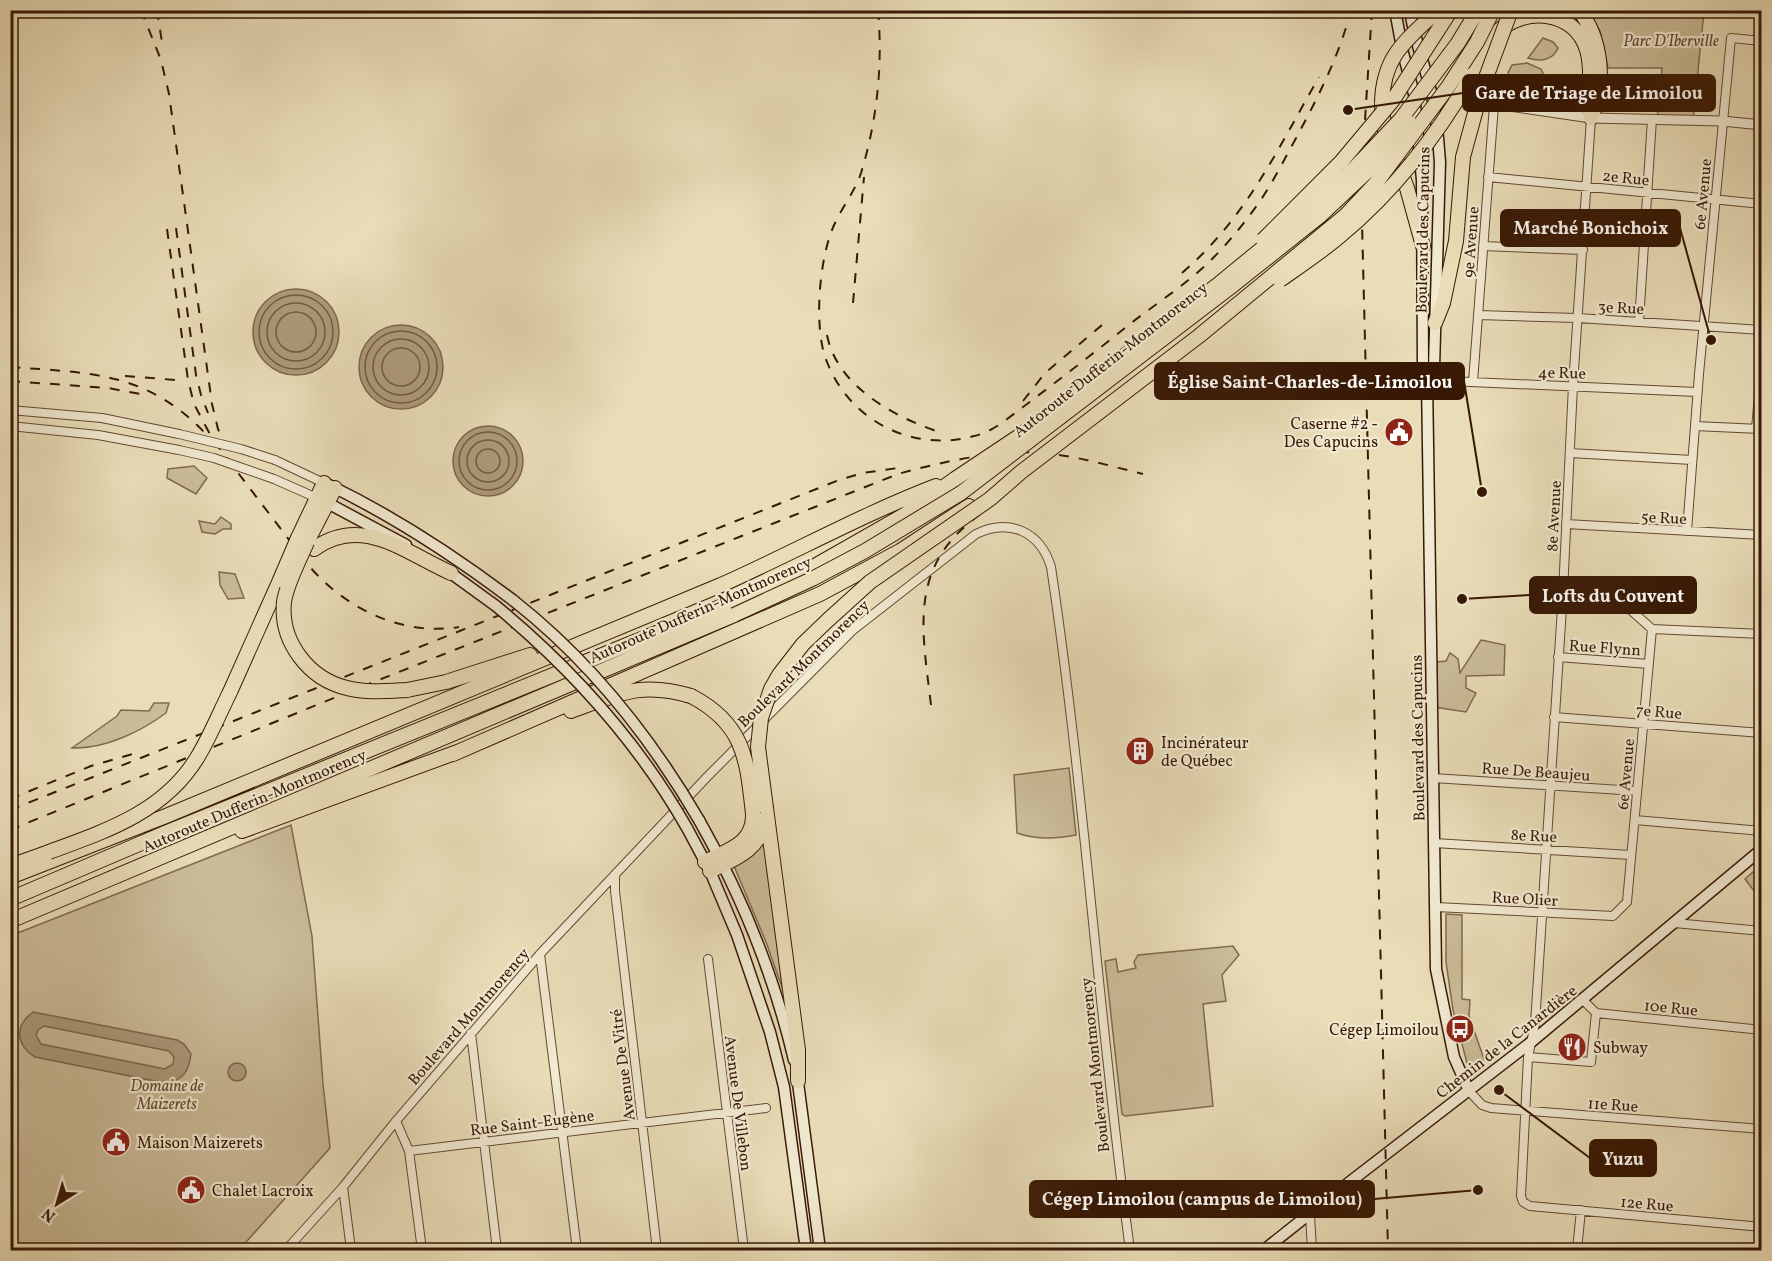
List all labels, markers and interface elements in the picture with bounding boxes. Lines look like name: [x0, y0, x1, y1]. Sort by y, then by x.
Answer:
park label: Parc D'Iberville: [1623, 31, 1719, 53]
callout: Gare de Triage de Limoilou: [1463, 75, 1715, 111]
text: Gare de Triage de Limoilou: [1475, 82, 1703, 107]
street label: Boulevard des Capucins: [1412, 146, 1436, 314]
street label: 6e Avenue: [1690, 158, 1718, 231]
street label: 2e Rue: [1601, 166, 1650, 192]
street label: 9e Avenue: [1459, 206, 1485, 279]
callout: Marché Bonichoix: [1501, 210, 1680, 246]
text: Marché Bonichoix: [1514, 217, 1668, 242]
street label: Autoroute Dufferin-Montmorency: [1009, 277, 1213, 444]
street label: 3e Rue: [1597, 297, 1645, 321]
street label: 4e Rue: [1538, 362, 1586, 386]
callout: Église Saint-Charles-de-Limoilou: [1155, 363, 1464, 399]
text: Église Saint-Charles-de-Limoilou: [1167, 371, 1453, 396]
place label: Caserne #2 - Des Capucins: [1284, 414, 1378, 454]
public building icon: Caserne #2 - Des Capucins: [1383, 416, 1415, 448]
street label: 8e Avenue: [1542, 480, 1568, 552]
street label: 5e Rue: [1640, 507, 1687, 531]
street label: Autoroute Dufferin-Montmorency: [586, 552, 816, 670]
callout: Lofts du Couvent: [1530, 577, 1696, 613]
text: Lofts du Couvent: [1542, 585, 1684, 610]
street label: Boulevard Montmorency: [734, 595, 875, 733]
street label: Rue Flynn: [1568, 636, 1642, 662]
street label: Boulevard des Capucins: [1407, 654, 1431, 821]
street label: 7e Rue: [1635, 700, 1683, 726]
place label: Incinérateur de Québec: [1161, 733, 1249, 773]
building icon: Incinérateur de Québec: [1124, 735, 1156, 767]
street label: 6e Avenue: [1613, 738, 1641, 811]
street label: Autoroute Dufferin-Montmorency: [139, 744, 370, 859]
street label: Rue De Beaujeu: [1481, 758, 1591, 788]
street label: 8e Rue: [1510, 825, 1558, 849]
street label: Rue Olier: [1491, 887, 1559, 913]
street label: Boulevard Montmorency: [404, 944, 536, 1091]
street label: Boulevard Montmorency: [1076, 976, 1116, 1153]
street label: Chemin de la Canardière: [1432, 981, 1582, 1105]
street label: 10e Rue: [1643, 995, 1699, 1023]
street label: Avenue De Vitré: [606, 1008, 642, 1122]
bus stop icon: Cégep Limoilou: [1444, 1013, 1476, 1045]
place label: Cégep Limoilou: [1329, 1020, 1439, 1042]
restaurant icon: Subway: [1556, 1031, 1588, 1063]
street label: Avenue De Villebon: [718, 1034, 756, 1172]
place label: Subway: [1593, 1038, 1648, 1060]
park label: Domaine de Maizerets: [130, 1076, 204, 1116]
street label: 11e Rue: [1587, 1093, 1639, 1119]
street label: Rue Saint-Eugène: [469, 1105, 596, 1143]
public building icon: Maison Maizerets: [100, 1126, 132, 1158]
place label: Maison Maizerets: [137, 1133, 263, 1155]
callout: Yuzu: [1590, 1140, 1656, 1176]
text: Yuzu: [1602, 1148, 1644, 1173]
north arrow: [27, 1174, 87, 1234]
public building icon: Chalet Lacroix: [175, 1174, 207, 1206]
place label: Chalet Lacroix: [212, 1181, 314, 1203]
callout: Cégep Limoilou (campus de Limoilou): [1030, 1181, 1374, 1217]
text: Cégep Limoilou (campus de Limoilou): [1042, 1188, 1362, 1213]
street label: 12e Rue: [1619, 1192, 1674, 1218]
text: N: [38, 1202, 60, 1227]

